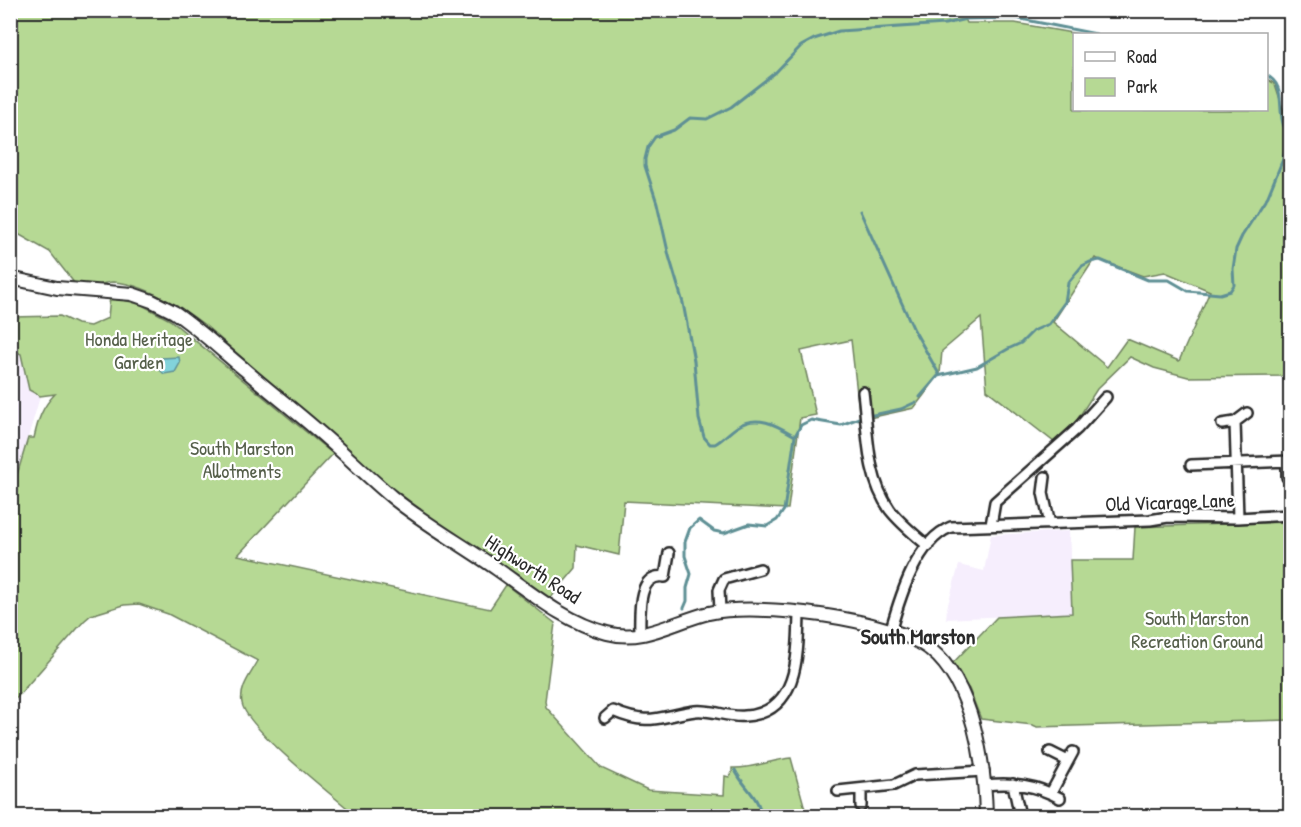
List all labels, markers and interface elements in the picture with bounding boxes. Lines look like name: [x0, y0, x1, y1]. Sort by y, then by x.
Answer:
legend: [1073, 33, 1268, 111]
text: Road: [1127, 44, 1157, 69]
text: Park: [1127, 74, 1158, 99]
park label: Honda Heritage Garden: [85, 325, 193, 375]
park label: South Marston Allotments: [190, 434, 294, 484]
street label: Old Vicarage Lane: [1105, 486, 1235, 517]
street label: Highworth Road: [480, 528, 586, 610]
park label: South Marston Recreation Ground: [1131, 604, 1263, 654]
district label: South Marston: [861, 621, 975, 651]

